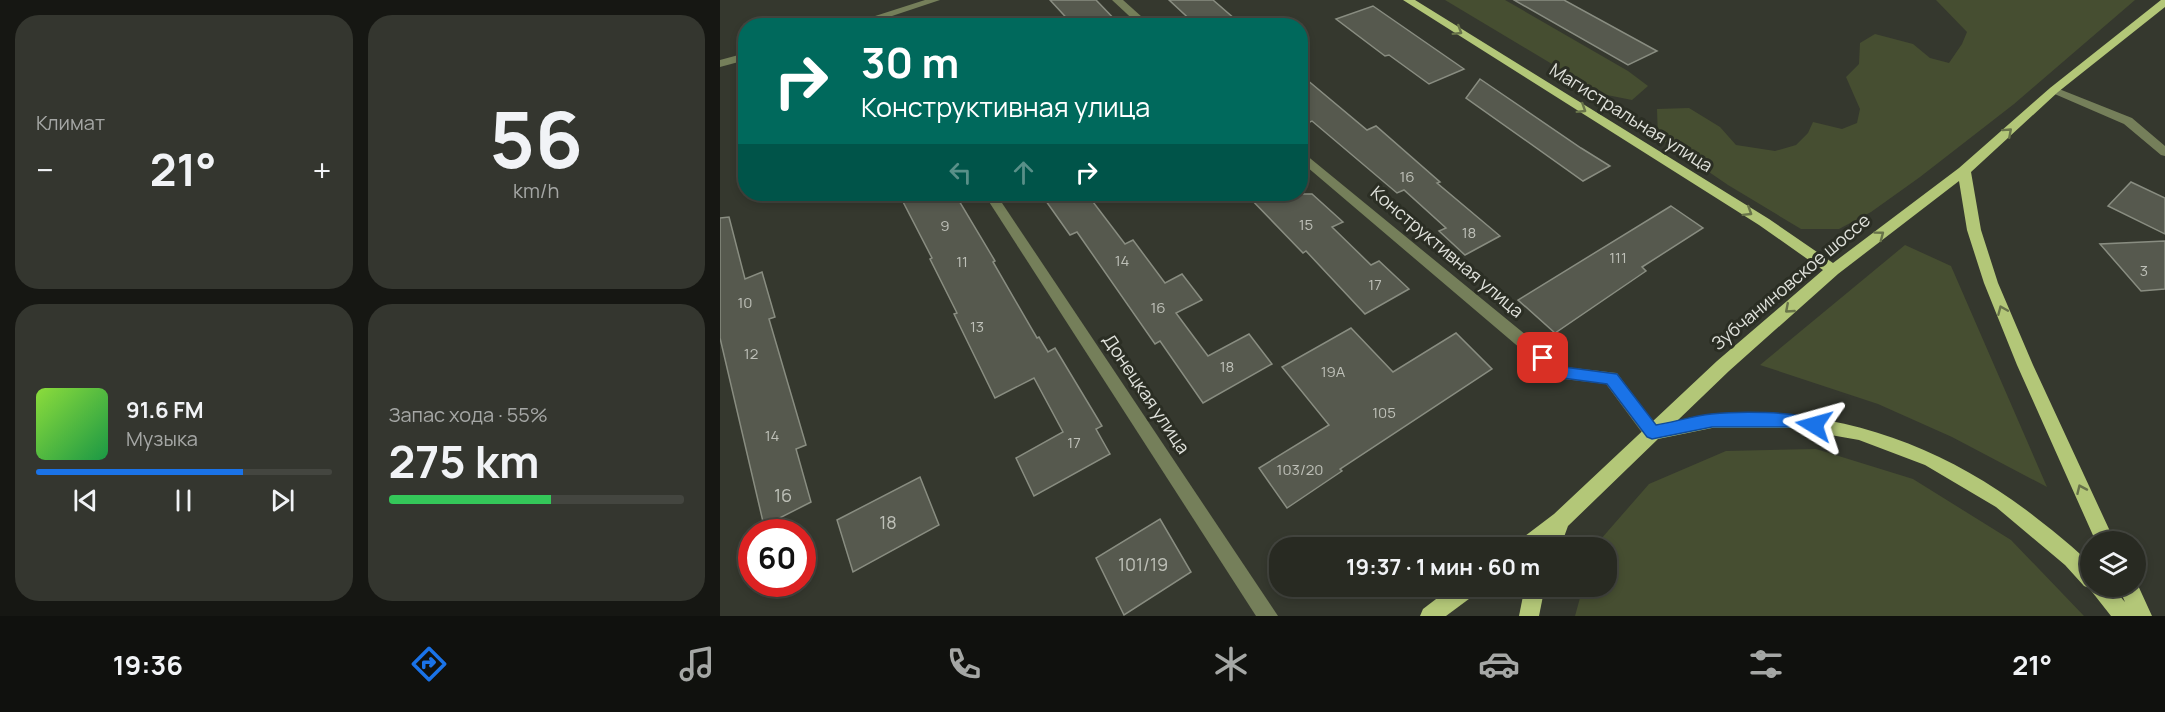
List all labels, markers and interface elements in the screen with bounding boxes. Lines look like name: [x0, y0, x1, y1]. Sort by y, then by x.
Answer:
one-way arrow: [1451, 24, 1462, 35]
text: 30 m: [861, 33, 959, 91]
icon: right: [762, 42, 840, 120]
street label: Магистральная улица: [1545, 57, 1718, 177]
text: 56: [489, 85, 583, 191]
text: Конструктивная улица: [861, 88, 1150, 125]
one-way arrow: [1576, 101, 1586, 113]
text: Климат: [36, 109, 105, 136]
one-way arrow: [2001, 128, 2011, 139]
text: 21°: [150, 138, 217, 200]
text: −: [36, 147, 54, 192]
text: +: [312, 147, 332, 192]
icon: left: [944, 156, 977, 189]
icon: ahead: [1007, 156, 1040, 189]
icon: right: [1070, 156, 1103, 189]
house number: 16: [1399, 166, 1415, 187]
text: km/h: [513, 177, 560, 204]
street label: Конструктивная улица: [1366, 180, 1529, 322]
one-way arrow: [1742, 204, 1752, 216]
street label: Зубчаниновское шоссе: [1706, 208, 1875, 355]
house number: 15: [1299, 214, 1313, 235]
house number: 9: [940, 215, 950, 236]
house number: 18: [1462, 222, 1476, 243]
one-way arrow: [1873, 231, 1884, 242]
house number: 111: [1609, 247, 1627, 268]
house number: 14: [1115, 250, 1129, 271]
house number: 11: [956, 251, 968, 272]
house number: 3: [2140, 260, 2148, 281]
house number: 17: [1368, 274, 1382, 295]
house number: 10: [738, 292, 753, 313]
house number: 16: [1150, 297, 1166, 318]
one-way arrow: [1785, 301, 1796, 312]
one-way arrow: [1997, 306, 2009, 317]
house number: 13: [970, 316, 984, 337]
street label: Донецкая улица: [1098, 329, 1196, 458]
pin: [1517, 332, 1568, 383]
icon: arrive: [1526, 341, 1559, 374]
house number: 12: [744, 343, 758, 364]
house number: 18: [1220, 356, 1234, 377]
house number: 19А: [1321, 361, 1346, 382]
position arrow: [1782, 393, 1846, 457]
text: 91.6 FM: [126, 395, 204, 425]
text: Запас хода · 55%: [389, 401, 548, 428]
house number: 105: [1372, 402, 1396, 423]
text: Музыка: [126, 425, 198, 452]
house number: 14: [765, 425, 779, 446]
text: 275 km: [389, 430, 539, 492]
house number: 17: [1067, 432, 1081, 453]
house number: 103/20: [1277, 459, 1323, 480]
house number: 16: [774, 483, 792, 507]
icon: previous: [69, 484, 102, 517]
icon: pause: [167, 484, 200, 517]
icon: next: [266, 484, 299, 517]
one-way arrow: [2076, 484, 2088, 495]
house number: 18: [879, 510, 897, 534]
speed limit sign: 60: [738, 519, 816, 597]
map controls: [2080, 531, 2146, 597]
button: layers: [2080, 531, 2146, 597]
house number: 101/19: [1118, 552, 1168, 576]
text: 19:37 · 1 мин · 60 m: [1346, 552, 1540, 582]
icon: directions: [408, 643, 450, 685]
icon: music: [676, 643, 718, 685]
icon: phone: [943, 643, 985, 685]
icon: climate: [1210, 643, 1252, 685]
icon: car: [1478, 643, 1520, 685]
icon: filters: [1745, 643, 1787, 685]
text: 19:36: [113, 646, 183, 683]
text: 21°: [2012, 646, 2052, 683]

